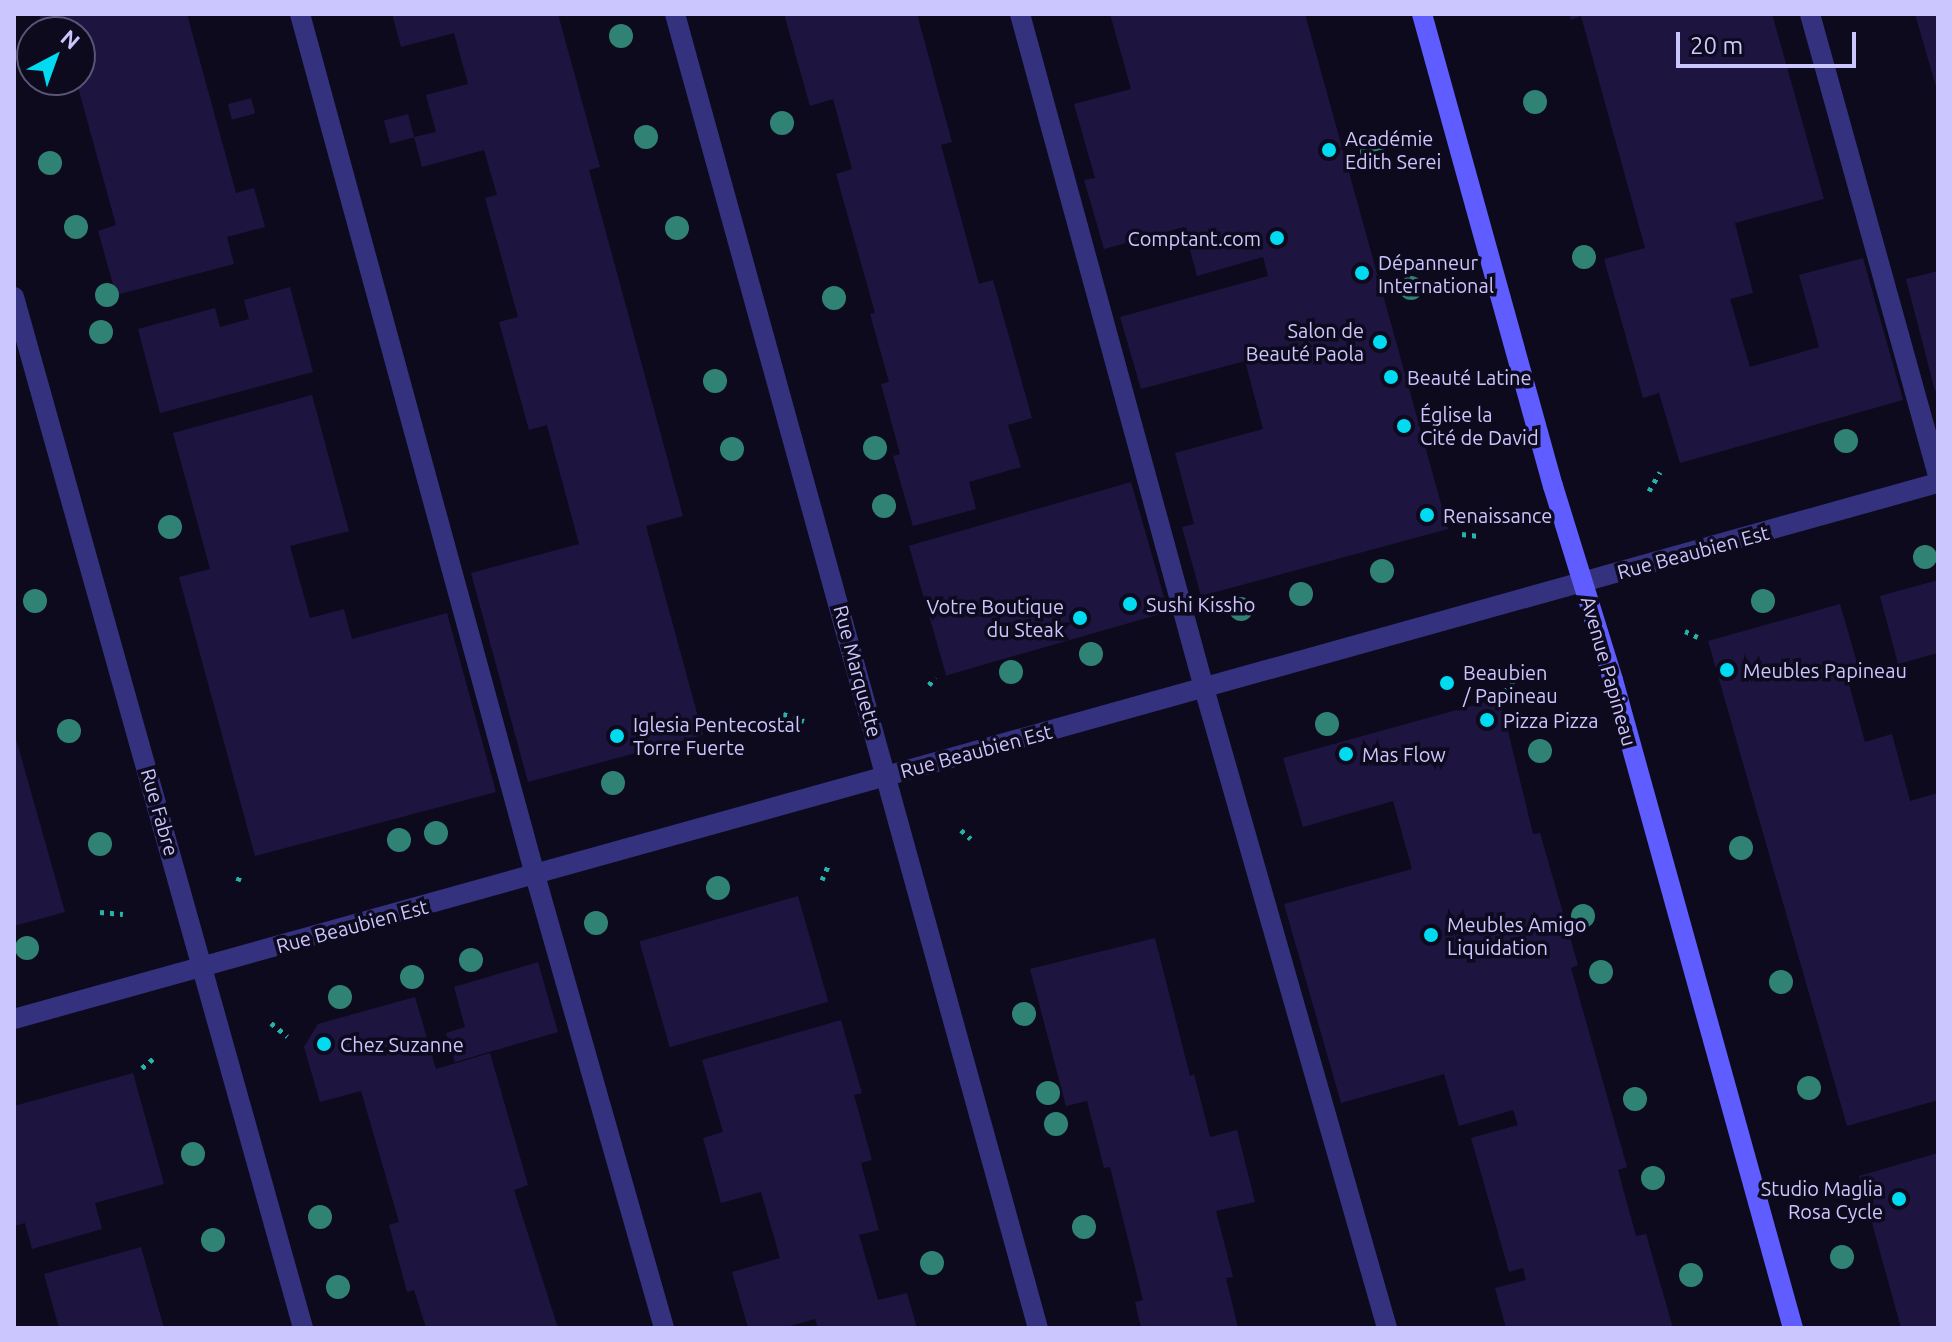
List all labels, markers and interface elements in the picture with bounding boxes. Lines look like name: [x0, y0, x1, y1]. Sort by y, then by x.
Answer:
north arrow: [16, 16, 96, 96]
scale bar: [1680, 16, 1860, 66]
text: N: [56, 24, 85, 54]
text: 20 m: [1690, 32, 1743, 59]
place label: Académie Edith Serei: [1345, 126, 1441, 173]
marker: Académie Edith Serei: [1320, 141, 1338, 159]
place label: Comptant.com: [1127, 226, 1261, 250]
marker: Comptant.com: [1268, 229, 1286, 247]
place label: Dépanneur International: [1378, 250, 1494, 297]
marker: Dépanneur International: [1353, 264, 1371, 282]
place label: Salon de Beauté Paola: [1246, 318, 1364, 365]
marker: Salon de Beauté Paola: [1371, 333, 1389, 351]
place label: Beauté Latine: [1407, 365, 1532, 389]
marker: Beauté Latine: [1382, 368, 1400, 386]
place label: Église la Cité de David: [1420, 402, 1539, 449]
marker: Église la Cité de David: [1395, 417, 1413, 435]
place label: Renaissance: [1443, 503, 1552, 527]
marker: Renaissance: [1418, 506, 1436, 524]
street label: Rue Beaubien Est: [1614, 520, 1772, 584]
place label: Sushi Kissho: [1146, 592, 1255, 616]
street label: Avenue Papineau: [1576, 593, 1642, 749]
place label: Votre Boutique du Steak: [927, 594, 1064, 641]
marker: Sushi Kissho: [1121, 595, 1139, 613]
street label: Rue Marquette: [829, 602, 887, 740]
marker: Votre Boutique du Steak: [1071, 609, 1089, 627]
place label: Meubles Papineau: [1743, 658, 1907, 682]
place label: Beaubien / Papineau: [1463, 660, 1558, 707]
marker: Meubles Papineau: [1718, 661, 1736, 679]
marker: Beaubien / Papineau: [1438, 674, 1456, 692]
place label: Pizza Pizza: [1503, 708, 1598, 732]
marker: Pizza Pizza: [1478, 711, 1496, 729]
place label: Iglesia Pentecostal Torre Fuerte: [633, 712, 800, 759]
street label: Rue Beaubien Est: [897, 719, 1055, 783]
marker: Iglesia Pentecostal Torre Fuerte: [608, 727, 626, 745]
place label: Mas Flow: [1362, 742, 1446, 766]
marker: Mas Flow: [1337, 745, 1355, 763]
street label: Rue Fabre: [136, 766, 184, 858]
street label: Rue Beaubien Est: [273, 894, 431, 958]
place label: Meubles Amigo Liquidation: [1447, 912, 1586, 959]
marker: Meubles Amigo Liquidation: [1422, 926, 1440, 944]
place label: Chez Suzanne: [340, 1032, 464, 1056]
marker: Chez Suzanne: [315, 1035, 333, 1053]
place label: Studio Maglia Rosa Cycle: [1761, 1176, 1883, 1223]
marker: Studio Maglia Rosa Cycle: [1890, 1190, 1908, 1208]

